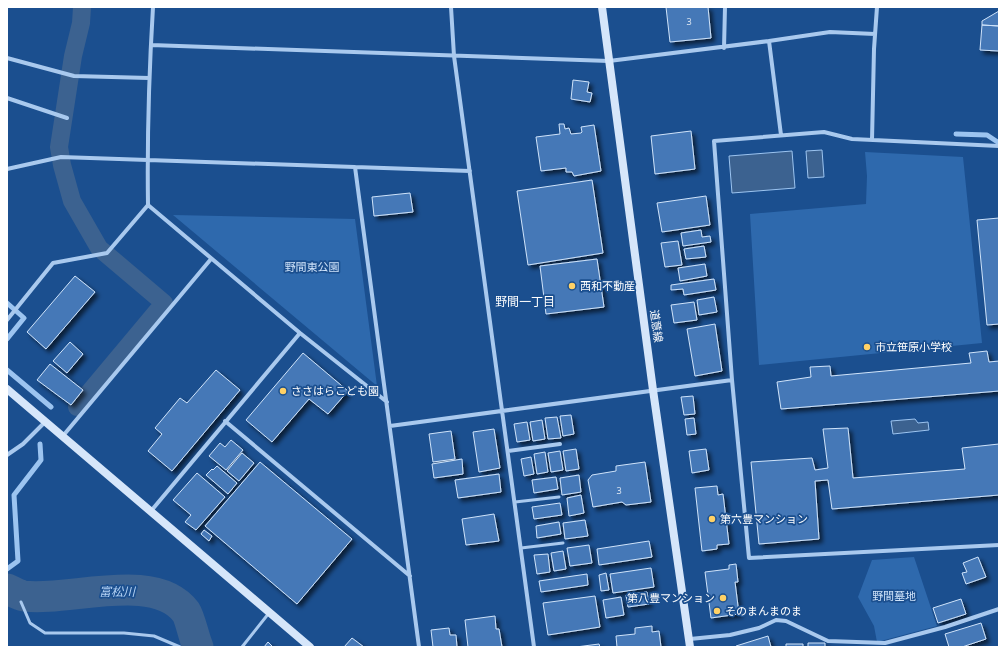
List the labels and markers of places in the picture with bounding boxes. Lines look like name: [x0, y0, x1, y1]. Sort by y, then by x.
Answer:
place label: 西和不動産: [580, 280, 635, 293]
marker: 西和不動産: [567, 281, 577, 291]
place label: 市立笹原小学校: [875, 341, 952, 354]
marker: 市立笹原小学校: [862, 342, 872, 352]
place label: ささはらこども園: [291, 385, 379, 398]
marker: ささはらこども園: [278, 386, 288, 396]
place label: 第六豊マンション: [720, 513, 808, 526]
marker: 第六豊マンション: [707, 514, 717, 524]
place label: 第八豊マンション: [627, 592, 715, 605]
marker: 第八豊マンション: [718, 593, 728, 603]
place label: そのまんまのま: [725, 605, 802, 618]
marker: そのまんまのま: [712, 606, 722, 616]

